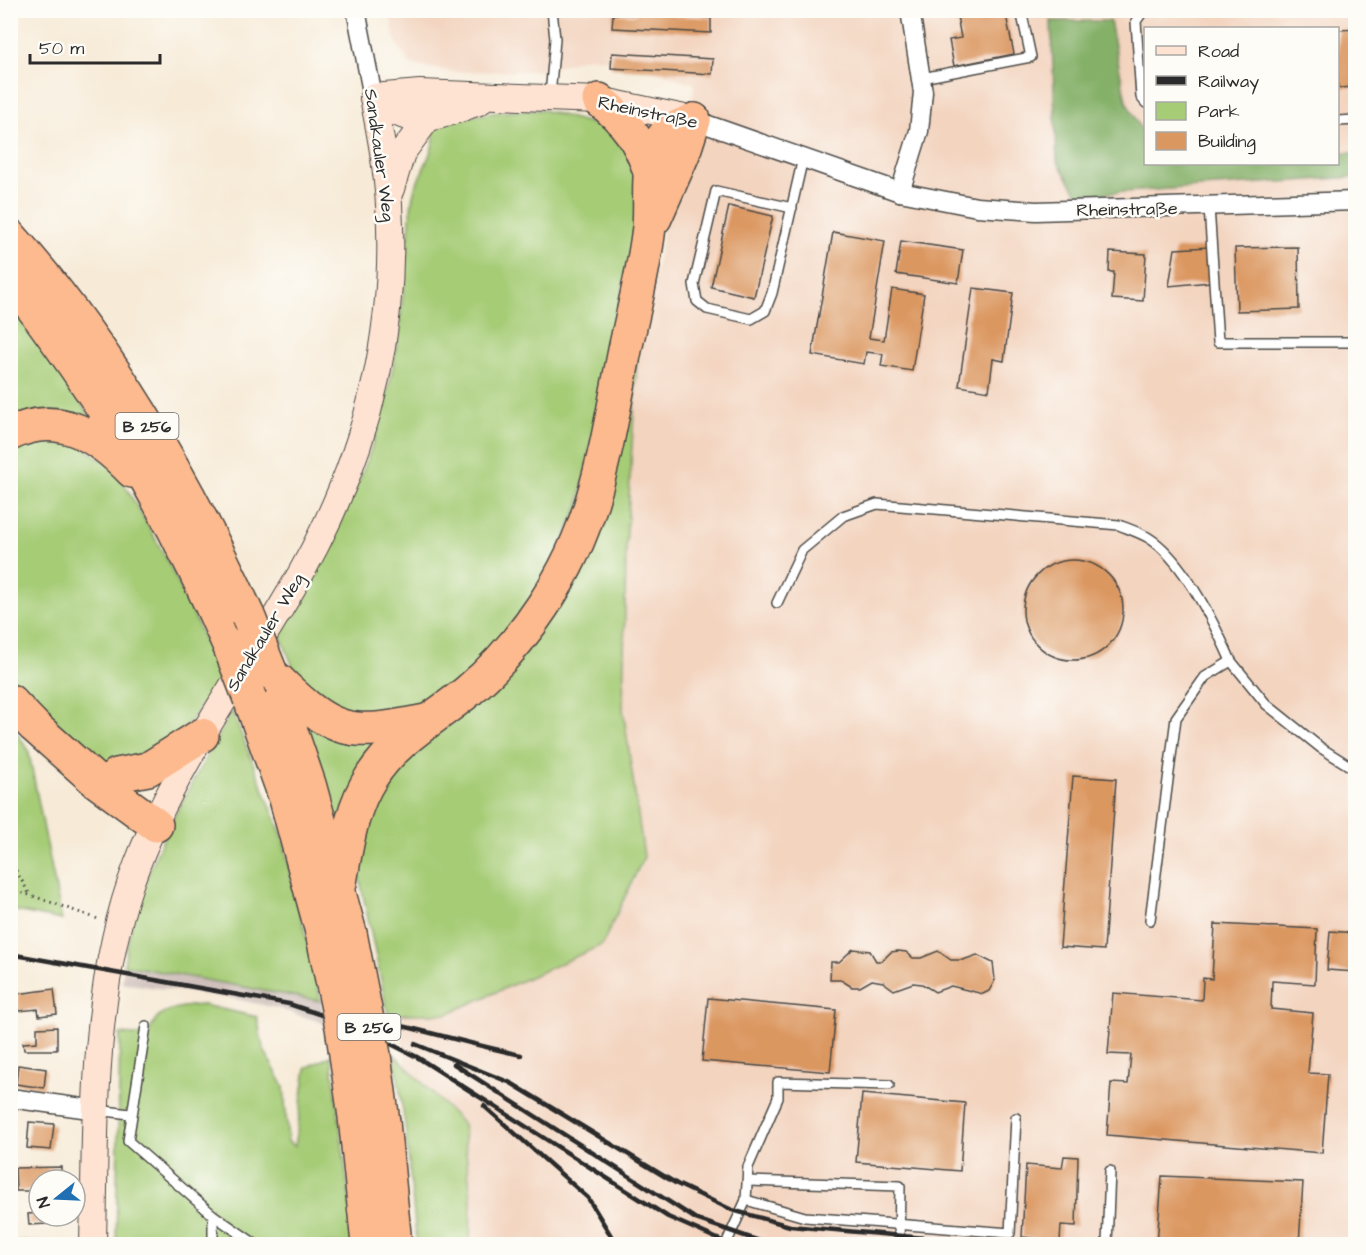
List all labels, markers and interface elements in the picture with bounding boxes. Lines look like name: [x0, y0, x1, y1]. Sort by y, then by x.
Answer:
scale bar: [30, 27, 160, 65]
legend: [1144, 27, 1339, 165]
text: 50 m: [39, 36, 84, 61]
text: Road: [1198, 39, 1239, 64]
text: Railway: [1198, 69, 1259, 95]
street label: Sandkauler Weg: [357, 87, 401, 223]
street label: Rheinstraße: [596, 90, 700, 135]
text: Park: [1198, 99, 1240, 124]
text: Building: [1198, 129, 1256, 155]
street label: Rheinstraße: [1076, 196, 1178, 223]
road number: B 256: [116, 413, 178, 439]
street label: Sandkauler Weg: [220, 568, 311, 697]
road number: B 256: [338, 1014, 400, 1040]
north arrow: [27, 1168, 87, 1228]
text: N: [32, 1194, 56, 1210]

